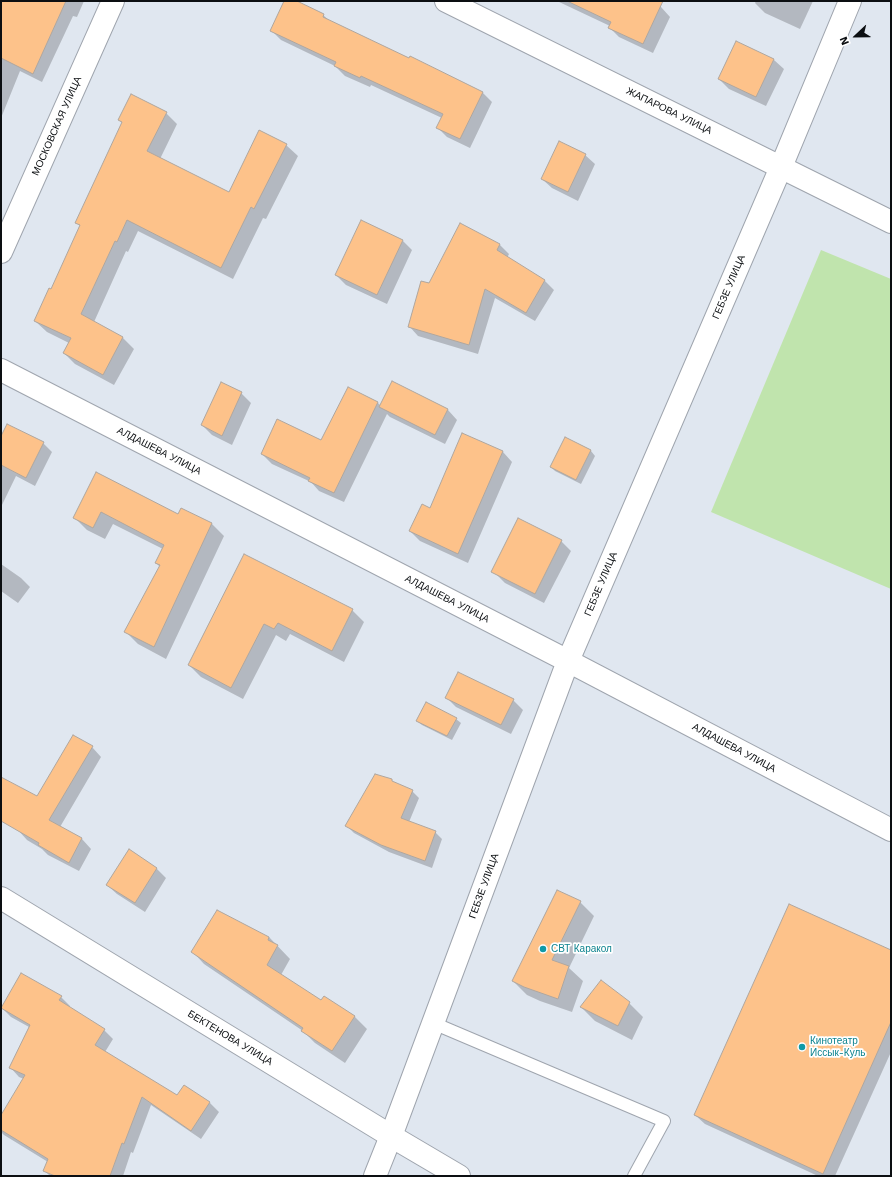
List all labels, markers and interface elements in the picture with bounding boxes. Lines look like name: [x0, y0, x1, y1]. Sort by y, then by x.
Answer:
north arrow: [836, 16, 876, 56]
text: N: [837, 34, 852, 47]
street label: МОСКОВСКАЯ УЛИЦА: [30, 75, 84, 177]
street label: ЖАПАРОВА УЛИЦА: [624, 85, 714, 137]
street label: ГЕБЗЕ УЛИЦА: [710, 253, 748, 321]
street label: АЛДАШЕВА УЛИЦА: [115, 425, 203, 477]
street label: ГЕБЗЕ УЛИЦА: [582, 550, 620, 618]
street label: АЛДАШЕВА УЛИЦА: [403, 573, 491, 625]
street label: АЛДАШЕВА УЛИЦА: [690, 721, 778, 775]
street label: ГЕБЗЕ УЛИЦА: [467, 852, 501, 920]
place label: СВТ Каракол: [551, 943, 612, 955]
marker: СВТ Каракол: [538, 944, 548, 954]
street label: БЕКТЕНОВА УЛИЦА: [185, 1008, 275, 1068]
place label: Кинотеатр Иссык-Куль: [810, 1035, 866, 1058]
marker: Кинотеатр Иссык-Куль: [797, 1042, 807, 1052]

